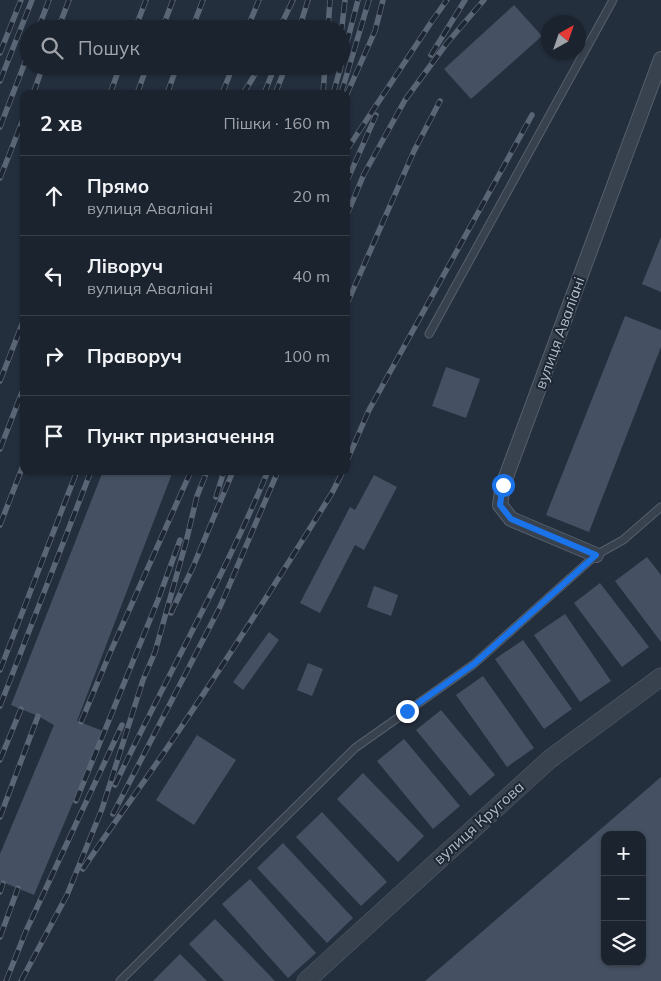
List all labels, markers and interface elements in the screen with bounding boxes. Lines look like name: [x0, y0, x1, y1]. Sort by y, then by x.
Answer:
north arrow: [541, 15, 586, 60]
search box: [20, 20, 350, 75]
icon: search: [38, 34, 66, 62]
text: Пошук: [78, 36, 140, 60]
text: 2 хв: [40, 110, 82, 136]
text: Пішки · 160 m: [224, 113, 330, 133]
text: Прямо: [87, 174, 149, 198]
icon: ahead: [40, 182, 68, 210]
text: 20 m: [293, 186, 330, 206]
text: вулиця Аваліані: [87, 198, 213, 218]
text: Ліворуч: [87, 254, 163, 278]
icon: left: [40, 262, 68, 290]
text: 40 m: [293, 266, 330, 286]
street label: вулиця Аваліані: [530, 274, 589, 392]
text: вулиця Аваліані: [87, 278, 213, 298]
icon: right: [40, 342, 68, 370]
text: Праворуч: [87, 344, 182, 368]
text: 100 m: [283, 346, 330, 366]
icon: arrive: [40, 422, 68, 450]
text: Пункт призначення: [87, 424, 275, 448]
route start: [492, 474, 515, 497]
route end: [396, 700, 419, 723]
street label: вулиця Кругова: [430, 777, 528, 868]
map controls: [601, 831, 646, 966]
button: +: [601, 831, 646, 876]
button: −: [601, 876, 646, 921]
button: layers: [601, 921, 646, 966]

